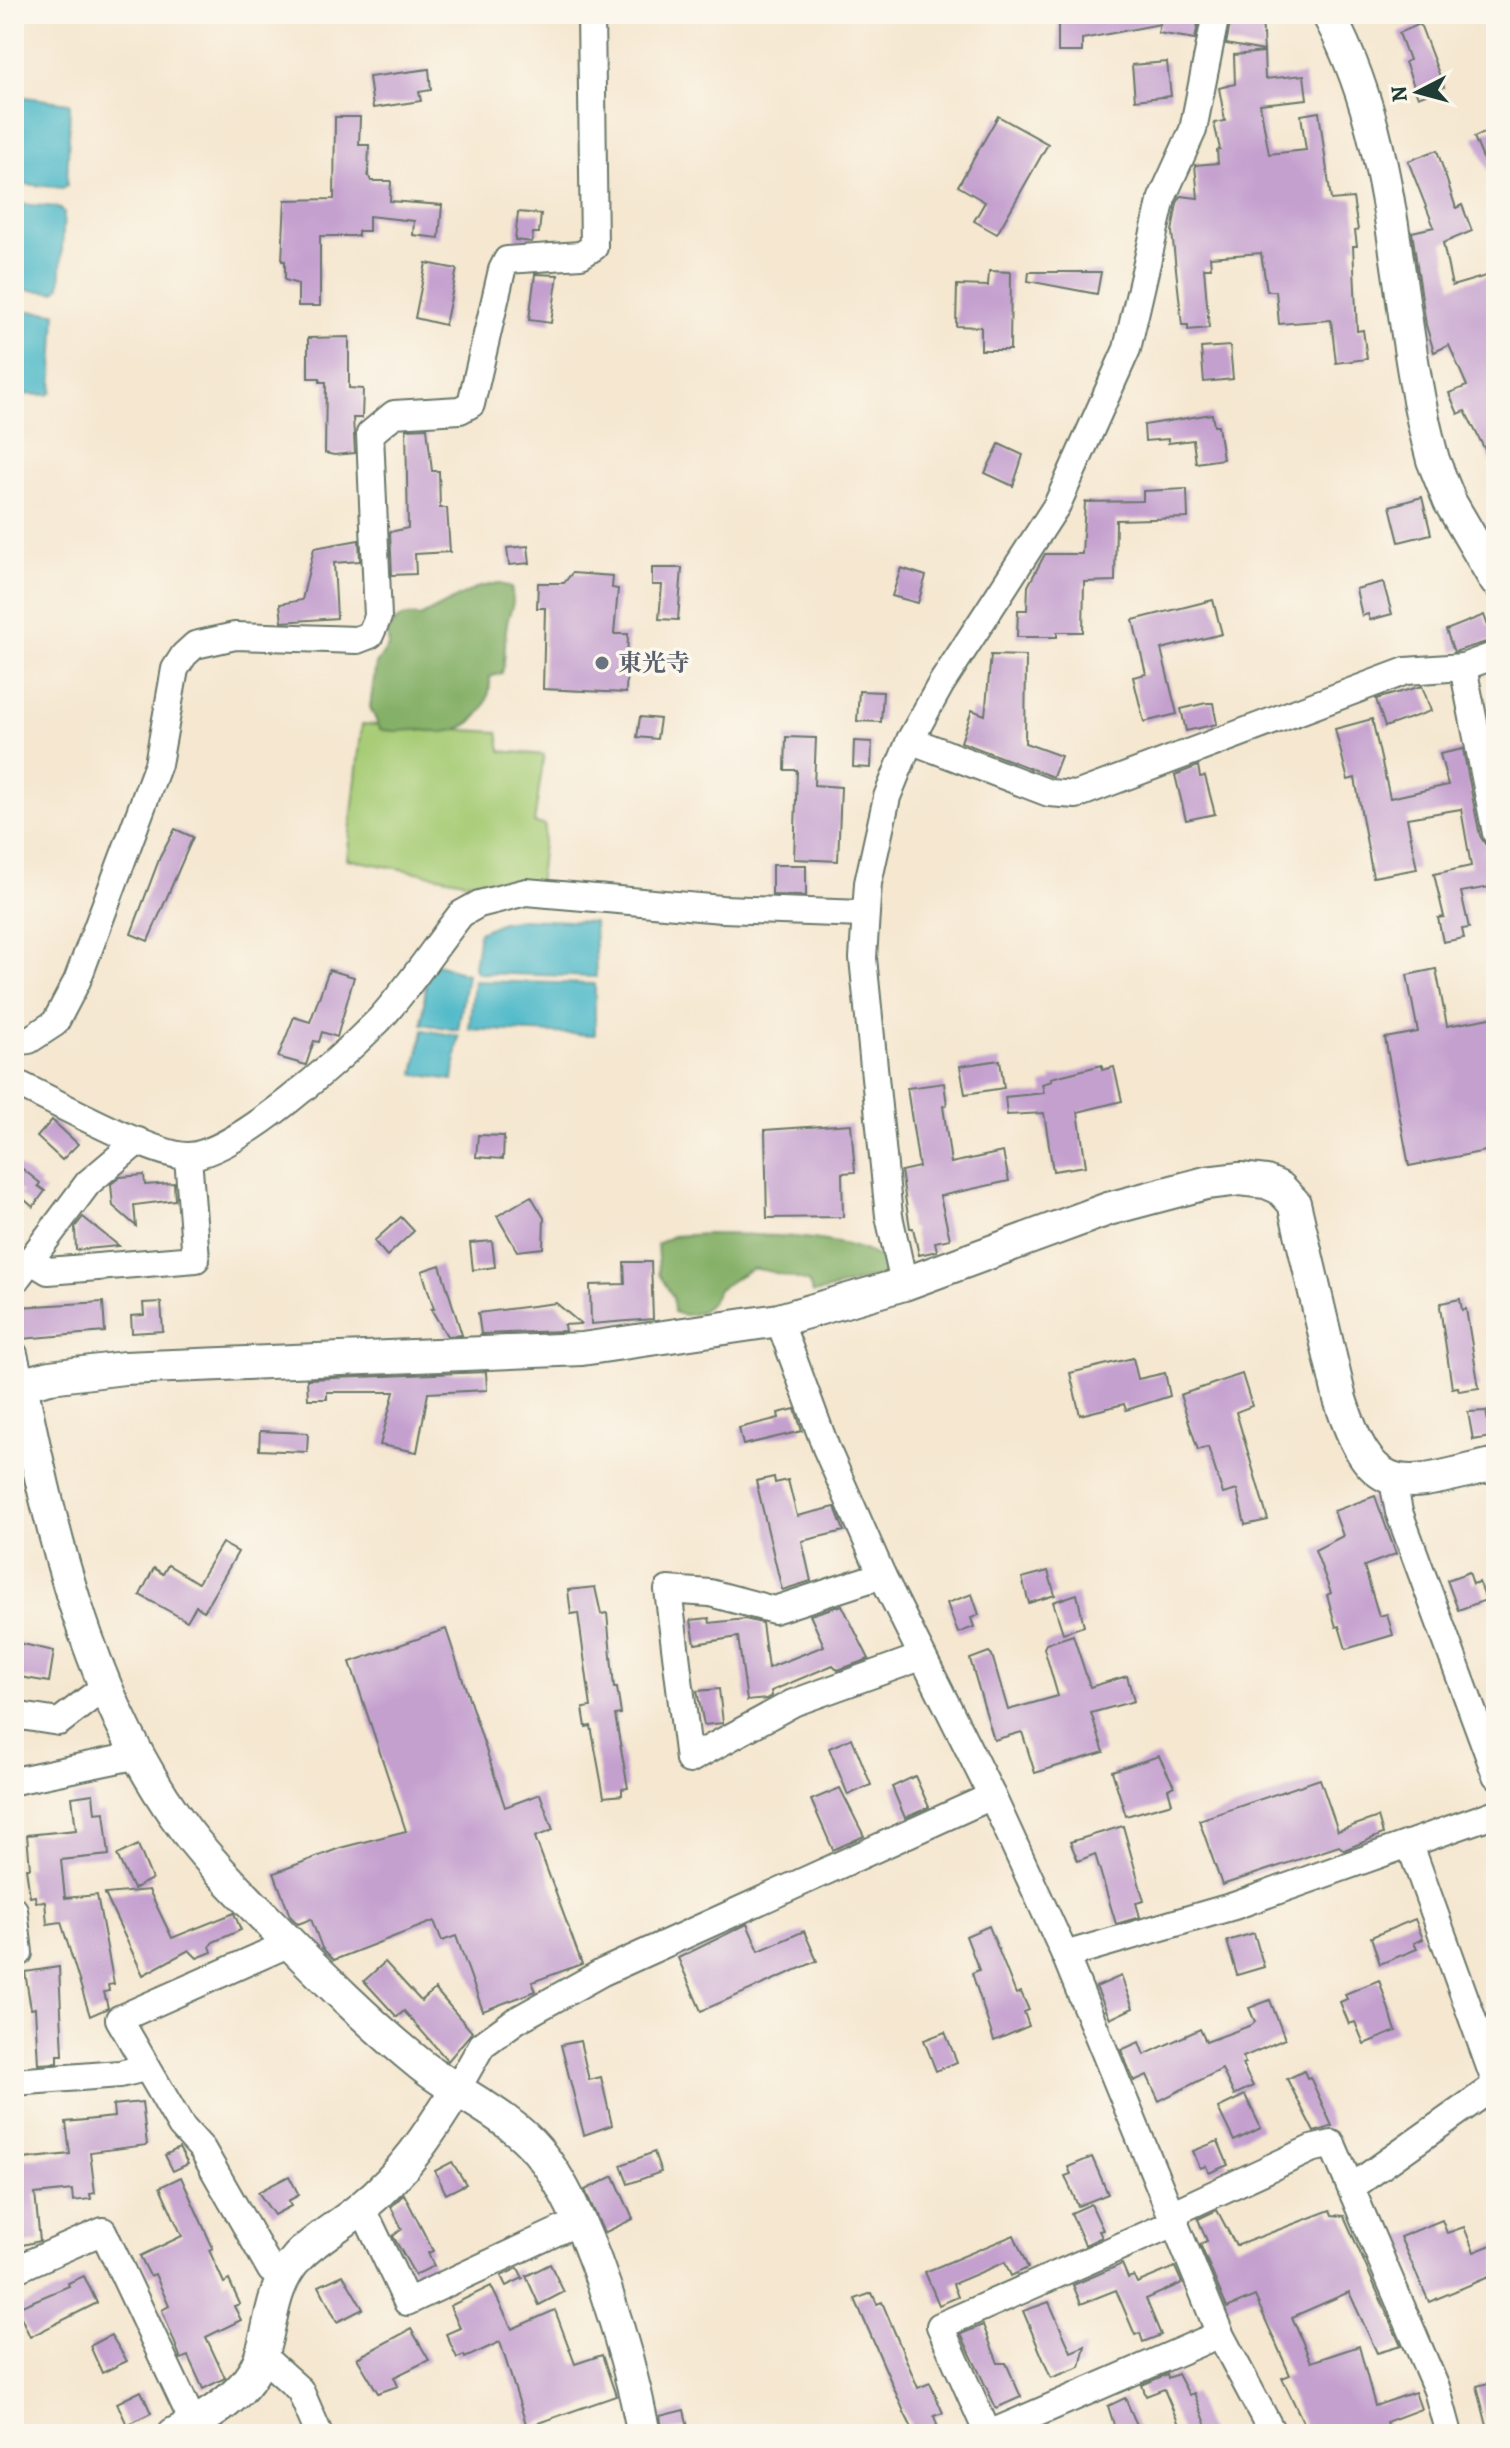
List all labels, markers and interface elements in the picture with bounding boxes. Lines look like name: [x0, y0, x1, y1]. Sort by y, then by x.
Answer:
north arrow: [1378, 52, 1458, 132]
text: N: [1383, 84, 1415, 104]
place label: 東光寺: [618, 647, 690, 679]
marker: 東光寺: [593, 654, 611, 672]

